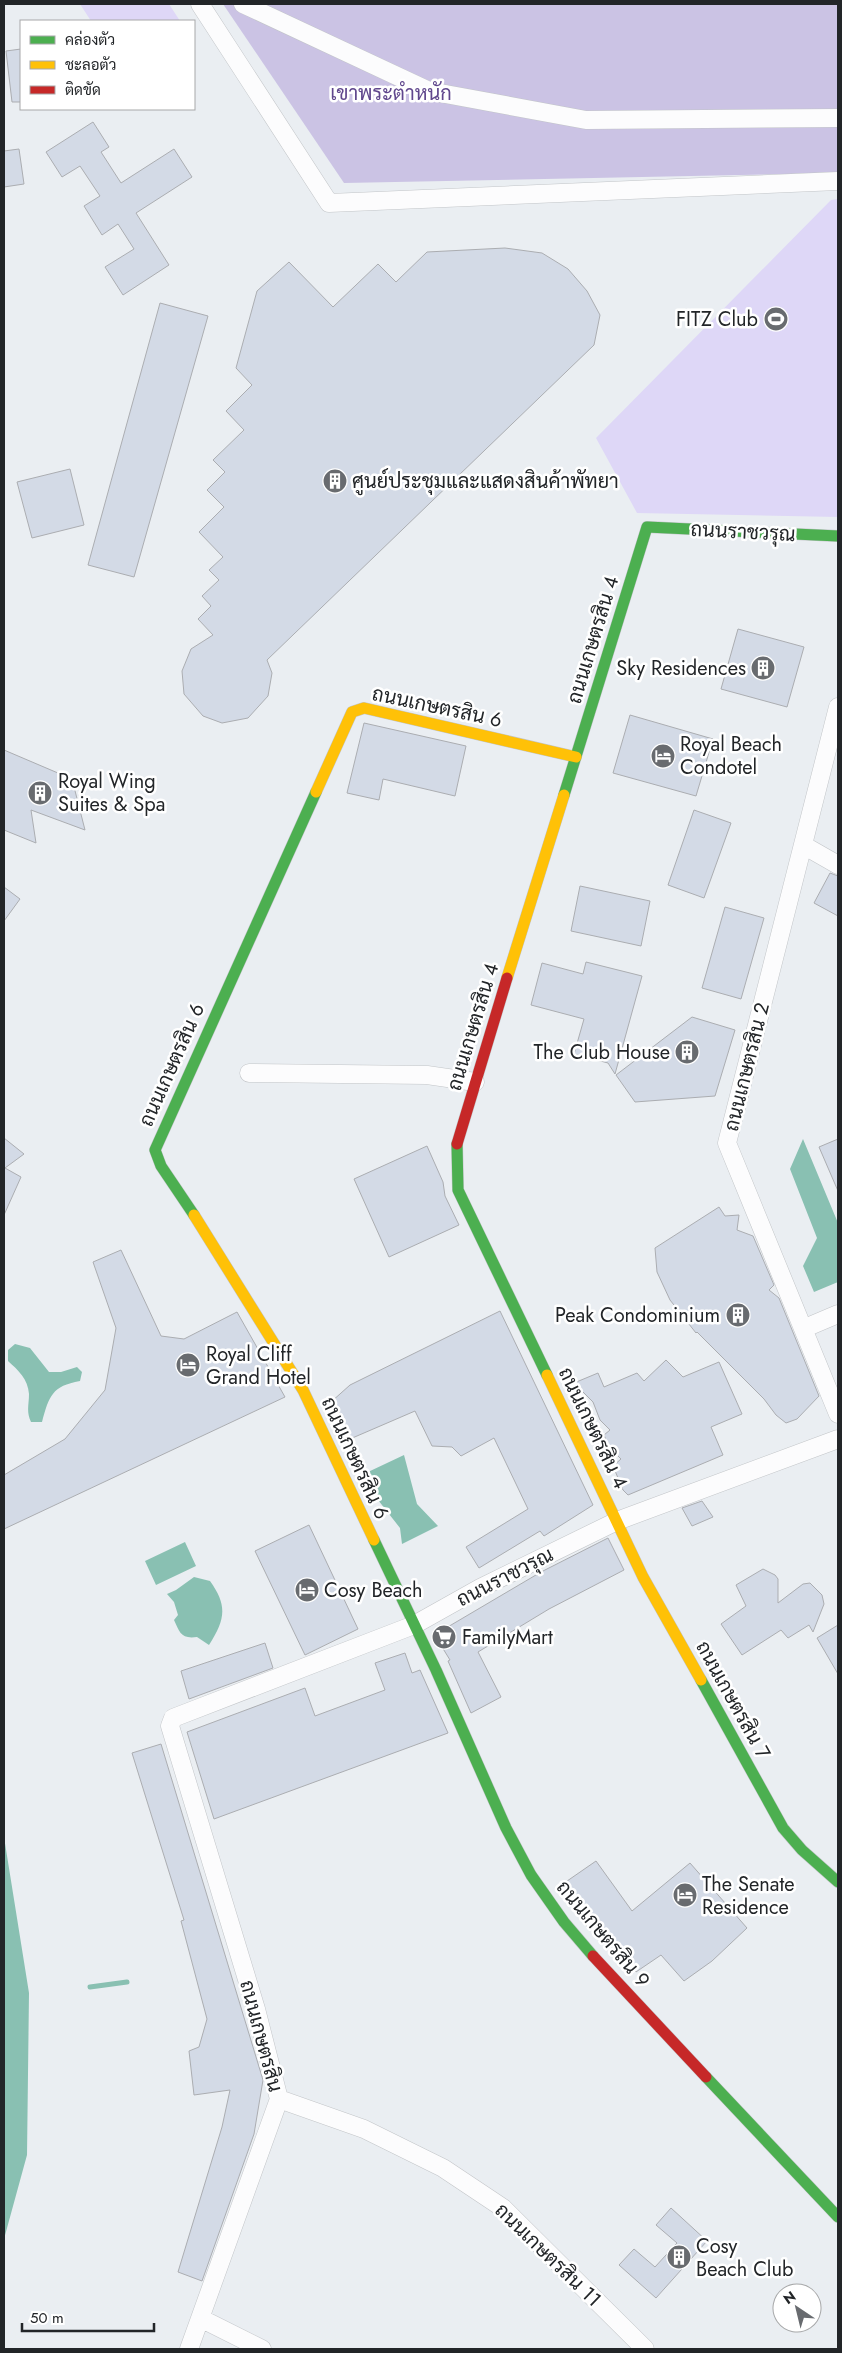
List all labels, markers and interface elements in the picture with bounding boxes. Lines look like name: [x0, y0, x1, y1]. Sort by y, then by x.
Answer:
legend: [20, 20, 195, 110]
text: คล่องตัว: [65, 29, 115, 51]
text: ชะลอตัว: [65, 54, 116, 76]
text: ติดขัด: [65, 79, 101, 101]
park label: เขาพระตำหนัก: [330, 79, 452, 108]
place label: FITZ Club: [676, 305, 758, 334]
sports icon: FITZ Club: [763, 306, 789, 332]
place label: ศูนย์ประชุมและแสดงสินค้าพัทยา: [352, 467, 619, 496]
building icon: ศูนย์ประชุมและแสดงสินค้าพัทยา: [322, 468, 348, 494]
street label: ถนนราชวรุณ: [690, 515, 796, 549]
street label: ถนนเกษตรสิน 4: [560, 572, 626, 707]
place label: Sky Residences: [616, 654, 746, 683]
building icon: Sky Residences: [750, 655, 776, 681]
street label: ถนนเกษตรสิน 6: [369, 679, 505, 735]
place label: Royal Beach Condotel: [680, 730, 782, 782]
hotel icon: Royal Beach Condotel: [650, 743, 676, 769]
place label: Royal Wing Suites & Spa: [58, 767, 165, 819]
building icon: Royal Wing Suites & Spa: [27, 780, 53, 806]
street label: ถนนเกษตรสิน 4: [440, 959, 506, 1094]
street label: ถนนเกษตรสิน 6: [132, 999, 212, 1131]
street label: ถนนเกษตรสิน 2: [717, 999, 777, 1135]
place label: The Club House: [534, 1038, 670, 1067]
building icon: The Club House: [674, 1039, 700, 1065]
place label: Peak Condominium: [555, 1301, 720, 1330]
building icon: Peak Condominium: [725, 1302, 751, 1328]
place label: Royal Cliff Grand Hotel: [206, 1340, 311, 1392]
hotel icon: Royal Cliff Grand Hotel: [175, 1352, 201, 1378]
street label: ถนนเกษตรสิน 4: [551, 1362, 635, 1494]
street label: ถนนเกษตรสิน 6: [314, 1392, 396, 1524]
street label: ถนนราชวรุณ: [452, 1540, 558, 1614]
place label: Cosy Beach: [324, 1576, 423, 1605]
hotel icon: Cosy Beach: [294, 1577, 320, 1603]
place label: FamilyMart: [462, 1623, 553, 1652]
supermarket icon: FamilyMart: [431, 1624, 457, 1650]
street label: ถนนเกษตรสิน 7: [689, 1636, 778, 1765]
place label: The Senate Residence: [702, 1870, 795, 1922]
street label: ถนนเกษตรสิน 9: [549, 1874, 657, 1994]
hotel icon: The Senate Residence: [672, 1882, 698, 1908]
street label: ถนนเกษตรสิน: [232, 1977, 290, 2095]
street label: ถนนเกษตรสิน 11: [488, 2196, 608, 2314]
place label: Cosy Beach Club: [696, 2232, 793, 2284]
building icon: Cosy Beach Club: [666, 2244, 692, 2270]
north arrow: [772, 2283, 822, 2333]
text: N: [779, 2286, 800, 2309]
scale bar: [22, 2300, 155, 2332]
text: 50 m: [30, 2307, 64, 2329]

